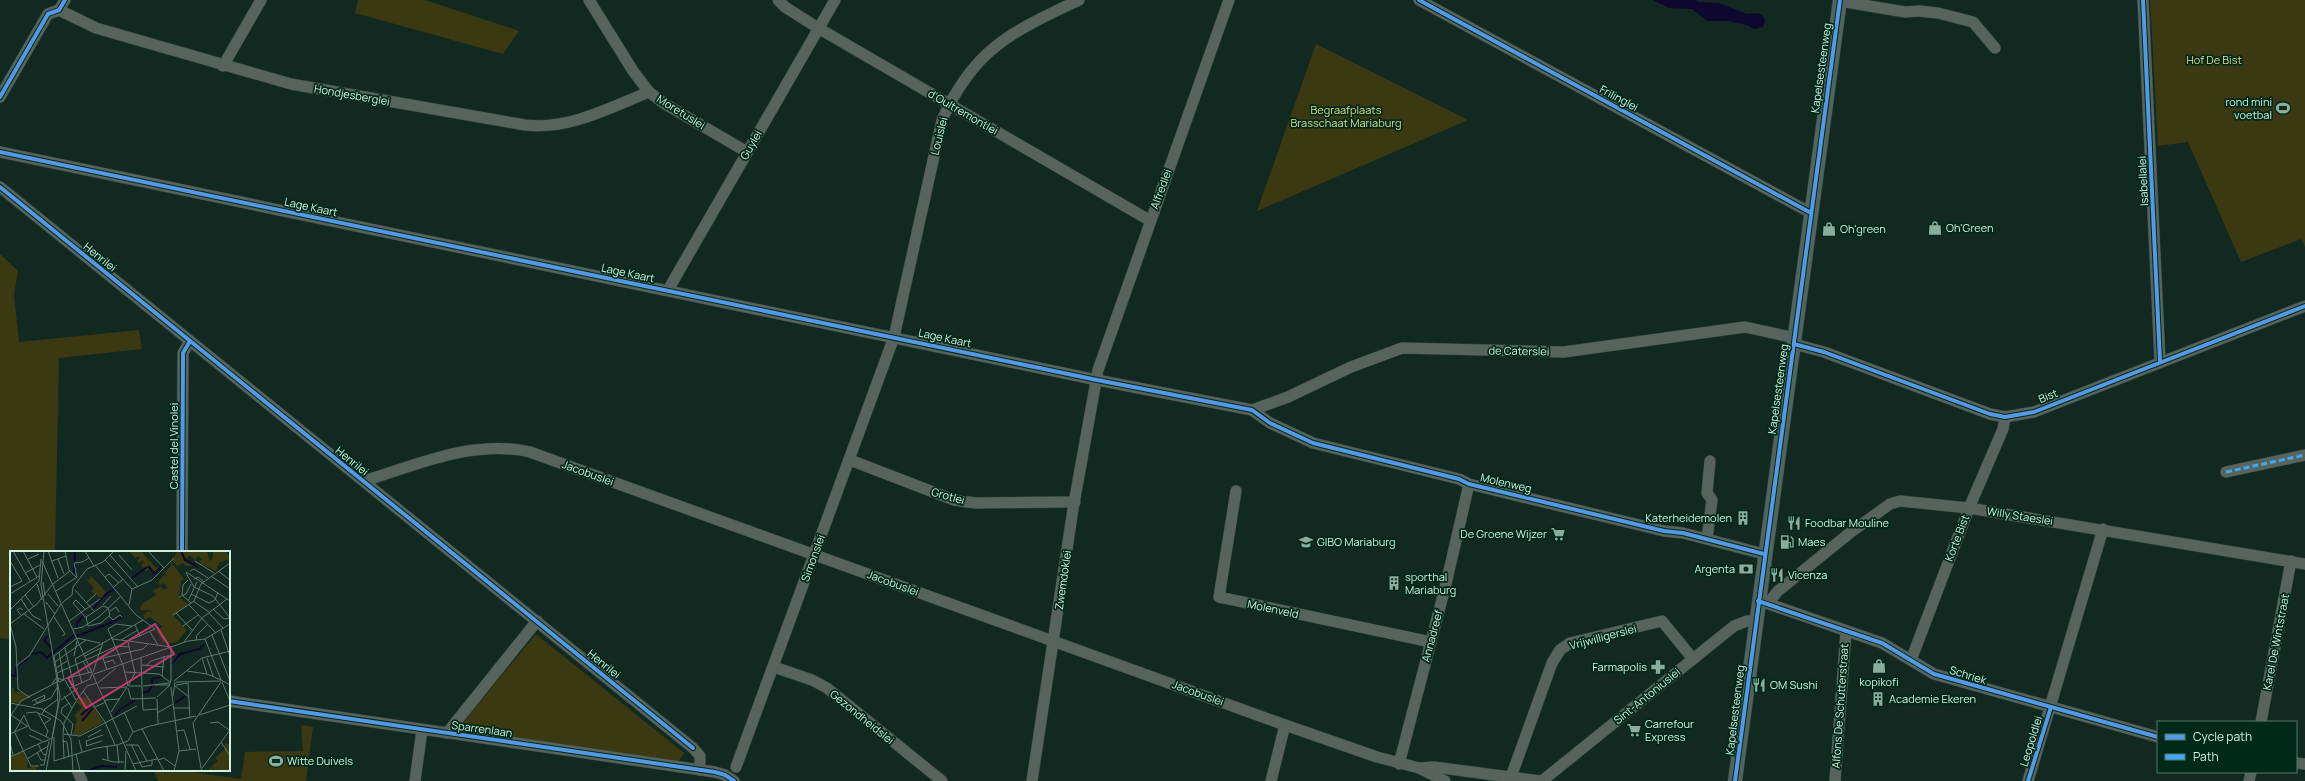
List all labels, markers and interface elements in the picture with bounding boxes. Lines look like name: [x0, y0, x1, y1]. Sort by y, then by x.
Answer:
street label: Kapelsesteenweg: [1807, 22, 1834, 114]
park label: Hof De Bist: [2186, 52, 2242, 67]
street label: Hondjesberglei: [313, 80, 391, 109]
street label: Frilinglei: [1597, 81, 1641, 114]
street label: d'Oultremontlei: [925, 85, 1001, 138]
street label: Moretuslei: [654, 91, 708, 132]
place label: rond mini voetbal: [2225, 94, 2272, 122]
sports icon: rond mini voetbal: [2275, 100, 2291, 116]
park label: Begraafplaats Brasschaat Mariaburg: [1291, 102, 1401, 130]
street label: Louislei: [927, 115, 950, 156]
street label: Guylei: [736, 127, 765, 162]
street label: Isabellalei: [2134, 156, 2151, 206]
street label: Alfredlei: [1146, 167, 1175, 211]
street label: Lage Kaart: [283, 194, 339, 219]
shop icon: Oh'Green: [1927, 220, 1943, 236]
place label: Oh'Green: [1946, 220, 1993, 235]
shop icon: Oh'green: [1821, 221, 1837, 237]
place label: Oh'green: [1840, 221, 1886, 236]
street label: Henrilei: [81, 239, 120, 275]
street label: Lage Kaart: [600, 260, 656, 285]
street label: Lage Kaart: [917, 325, 973, 350]
street label: de Caterslei: [1488, 342, 1550, 359]
street label: Kapelsesteenweg: [1764, 343, 1791, 435]
street label: Bist: [2036, 385, 2060, 406]
street label: Castel del Vinolei: [166, 403, 181, 489]
street label: Henrilei: [333, 443, 372, 479]
street label: Jacobuslei: [560, 456, 616, 489]
street label: Molenweg: [1479, 469, 1533, 496]
street label: Grotlei: [930, 484, 967, 507]
street label: Willy Staeslei: [1986, 503, 2054, 528]
place label: Katerheidemolen: [1645, 510, 1732, 525]
building icon: Katerheidemolen: [1735, 510, 1751, 526]
street label: Korte Bist: [1941, 512, 1972, 563]
restaurant icon: Foodbar Mouline: [1786, 515, 1802, 531]
place label: Foodbar Mouline: [1805, 515, 1890, 530]
place label: De Groene Wijzer: [1460, 526, 1547, 541]
supermarket icon: De Groene Wijzer: [1550, 526, 1566, 542]
street label: Simonslei: [797, 532, 828, 583]
school or university icon: GIBO Mariaburg: [1298, 534, 1314, 550]
place label: GIBO Mariaburg: [1317, 534, 1396, 549]
fuel station icon: Maes: [1779, 534, 1795, 550]
place label: Maes: [1798, 534, 1826, 549]
street label: Zwemdoklei: [1051, 549, 1074, 611]
inset map: [10, 551, 230, 771]
place label: Argenta: [1694, 561, 1735, 576]
bank icon: Argenta: [1738, 561, 1754, 577]
street label: Jacobuslei: [865, 566, 921, 599]
restaurant icon: Vicenza: [1769, 567, 1785, 583]
place label: Vicenza: [1788, 567, 1827, 582]
place label: sporthal Mariaburg: [1405, 569, 1456, 597]
building icon: sporthal Mariaburg: [1386, 575, 1402, 591]
street label: Karel De Wintstraat: [2259, 592, 2292, 691]
street label: Molenveld: [1246, 596, 1300, 621]
street label: Annadreef: [1417, 608, 1446, 664]
street label: Vrijwilligerslei: [1568, 620, 1638, 653]
street label: Alfons De Schutterstraat: [1828, 643, 1851, 769]
street label: Henrilei: [585, 646, 624, 682]
shop icon: kopikofi: [1871, 658, 1887, 674]
place label: Farmapolis: [1592, 659, 1647, 674]
pharmacy icon: Farmapolis: [1650, 659, 1666, 675]
street label: Schriek: [1948, 662, 1989, 687]
street label: Sint-Antoniuslei: [1610, 664, 1683, 727]
street label: Kapelsesteenweg: [1722, 664, 1747, 756]
place label: kopikofi: [1859, 674, 1899, 689]
street label: Jacobuslei: [1170, 676, 1226, 709]
restaurant icon: OM Sushi: [1751, 677, 1767, 693]
place label: OM Sushi: [1770, 677, 1818, 692]
street label: Gezondheidslei: [827, 686, 898, 747]
building icon: Academie Ekeren: [1870, 691, 1886, 707]
place label: Academie Ekeren: [1889, 691, 1976, 706]
street label: Leopoldlei: [2016, 714, 2045, 768]
place label: Carrefour Express: [1645, 716, 1694, 744]
street label: Sparrenlaan: [451, 717, 513, 740]
legend: [2157, 721, 2297, 773]
supermarket icon: Carrefour Express: [1626, 722, 1642, 738]
text: Cycle path: [2193, 728, 2252, 745]
text: Path: [2193, 748, 2219, 765]
sports icon: Witte Duivels: [268, 753, 284, 769]
place label: Witte Duivels: [287, 753, 353, 768]

